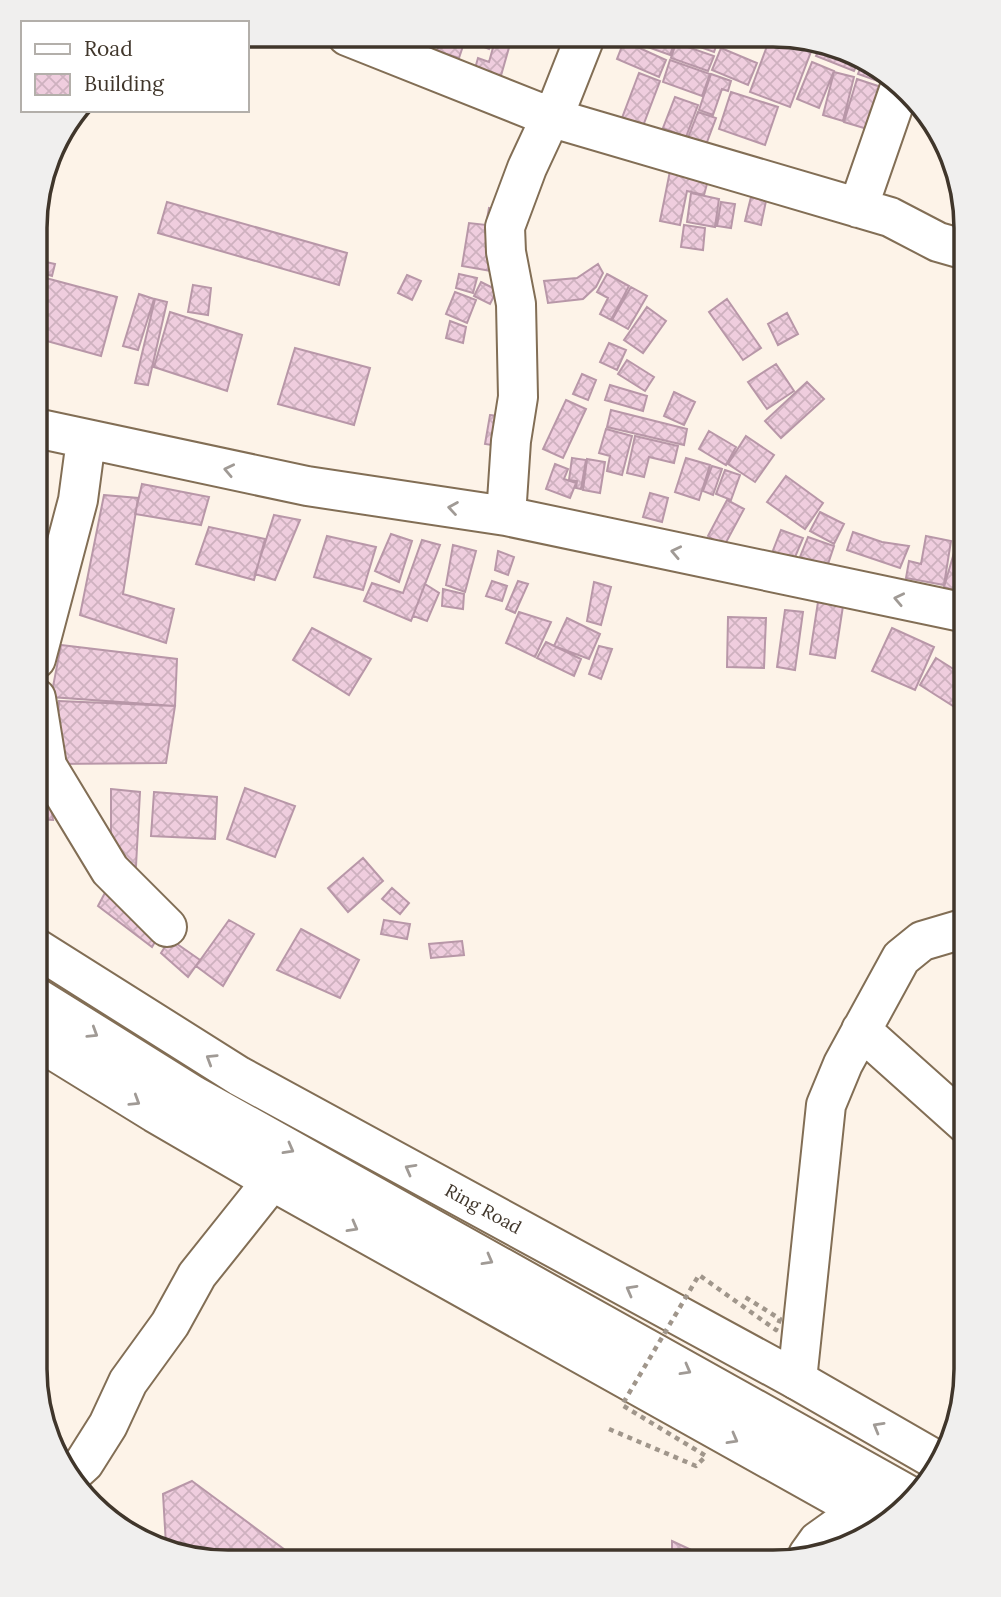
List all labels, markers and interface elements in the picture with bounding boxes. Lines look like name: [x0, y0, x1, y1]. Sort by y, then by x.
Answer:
legend: [21, 21, 248, 112]
text: Road: [84, 35, 133, 62]
text: Building: [84, 70, 164, 97]
one-way arrow: [223, 463, 235, 478]
one-way arrow: [447, 501, 459, 516]
one-way arrow: [671, 545, 683, 560]
one-way arrow: [893, 593, 905, 607]
one-way arrow: [86, 1024, 99, 1037]
one-way arrow: [206, 1054, 219, 1067]
one-way arrow: [127, 1092, 140, 1105]
one-way arrow: [282, 1141, 295, 1154]
one-way arrow: [404, 1164, 417, 1177]
street label: Ring Road: [441, 1178, 526, 1239]
one-way arrow: [346, 1219, 358, 1232]
one-way arrow: [481, 1252, 493, 1265]
one-way arrow: [626, 1284, 638, 1298]
one-way arrow: [679, 1362, 692, 1376]
one-way arrow: [873, 1422, 886, 1435]
one-way arrow: [726, 1431, 738, 1444]

